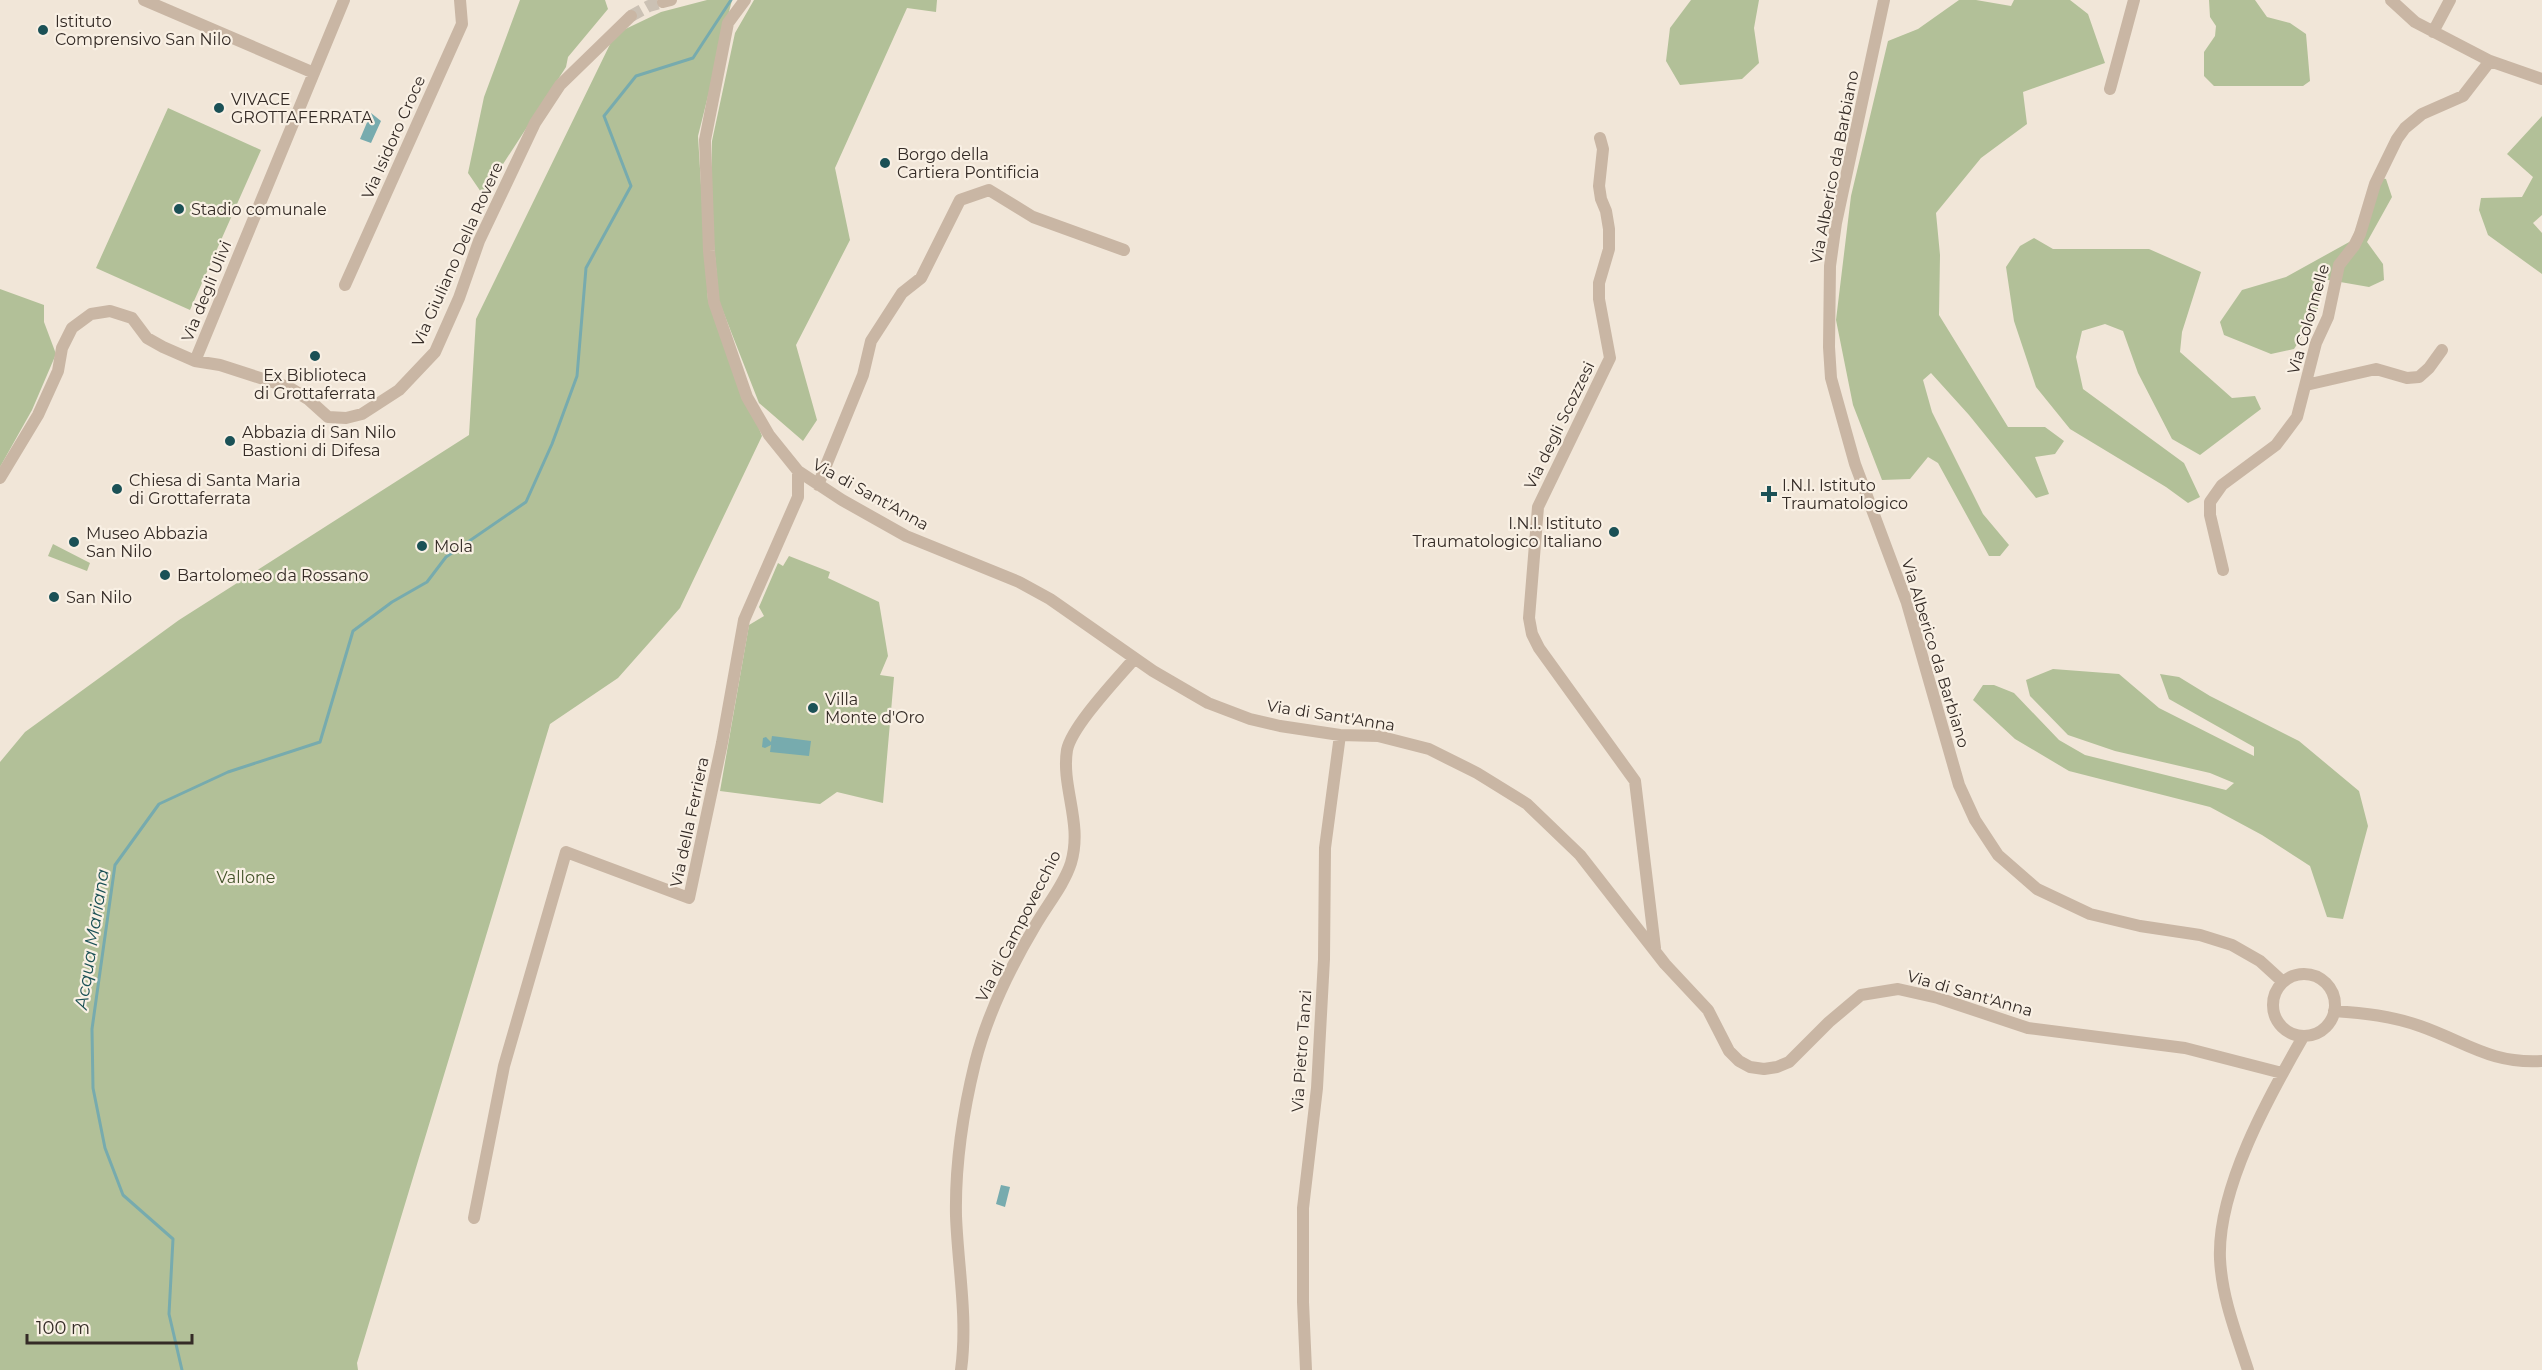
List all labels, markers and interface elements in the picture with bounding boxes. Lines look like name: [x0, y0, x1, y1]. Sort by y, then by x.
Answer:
place label: Istituto Comprensivo San Nilo: [55, 12, 231, 49]
marker: Istituto Comprensivo San Nilo: [36, 23, 50, 37]
street label: Via Alberico da Barbiano: [1806, 69, 1863, 265]
street label: Via Isidoro Croce: [358, 72, 429, 202]
place label: VIVACE GROTTAFERRATA: [231, 90, 373, 127]
marker: VIVACE GROTTAFERRATA: [212, 101, 226, 115]
place label: Borgo della Cartiera Pontificia: [897, 145, 1039, 182]
marker: Borgo della Cartiera Pontificia: [878, 156, 892, 170]
street label: Via Giuliano Della Rovere: [408, 159, 507, 349]
place label: Stadio comunale: [191, 200, 327, 219]
marker: Stadio comunale: [172, 202, 186, 216]
street label: Via degli Ulivi: [178, 238, 235, 345]
street label: Via Colonnelle: [2284, 262, 2333, 376]
marker: Ex Biblioteca di Grottaferrata: [308, 349, 322, 363]
street label: Via degli Scozzesi: [1520, 358, 1599, 492]
place label: Ex Biblioteca di Grottaferrata: [254, 366, 376, 403]
place label: Abbazia di San Nilo Bastioni di Difesa: [242, 423, 396, 460]
marker: Abbazia di San Nilo Bastioni di Difesa: [223, 434, 237, 448]
street label: Via di Sant'Anna: [809, 455, 932, 534]
place label: Chiesa di Santa Maria di Grottaferrata: [129, 471, 301, 508]
place label: I.N.I. Istituto Traumatologico: [1782, 476, 1908, 513]
marker: Chiesa di Santa Maria di Grottaferrata: [110, 482, 124, 496]
marker: I.N.I. Istituto Traumatologico: [1760, 485, 1778, 503]
place label: I.N.I. Istituto Traumatologico Italiano: [1412, 514, 1602, 551]
place label: Museo Abbazia San Nilo: [86, 524, 208, 561]
marker: I.N.I. Istituto Traumatologico Italiano: [1607, 525, 1621, 539]
marker: Museo Abbazia San Nilo: [67, 535, 81, 549]
place label: Mola: [434, 537, 473, 556]
marker: Mola: [415, 539, 429, 553]
street label: Via Alberico da Barbiano: [1898, 556, 1973, 750]
place label: Bartolomeo da Rossano: [177, 566, 369, 585]
marker: Bartolomeo da Rossano: [158, 568, 172, 582]
place label: San Nilo: [66, 588, 132, 607]
marker: San Nilo: [47, 590, 61, 604]
place label: Villa Monte d'Oro: [825, 690, 925, 727]
street label: Via di Sant'Anna: [1265, 696, 1397, 735]
marker: Villa Monte d'Oro: [806, 701, 820, 715]
street label: Via della Ferriera: [666, 755, 713, 889]
street label: Via di Campovecchio: [972, 847, 1065, 1005]
water label: Acqua Mariana: [70, 867, 114, 1012]
park label: Vallone: [217, 868, 275, 887]
street label: Via di Sant'Anna: [1905, 966, 2035, 1021]
street label: Via Pietro Tanzi: [1288, 989, 1315, 1113]
scale bar: [27, 1307, 192, 1345]
text: 100 m: [36, 1317, 90, 1339]

